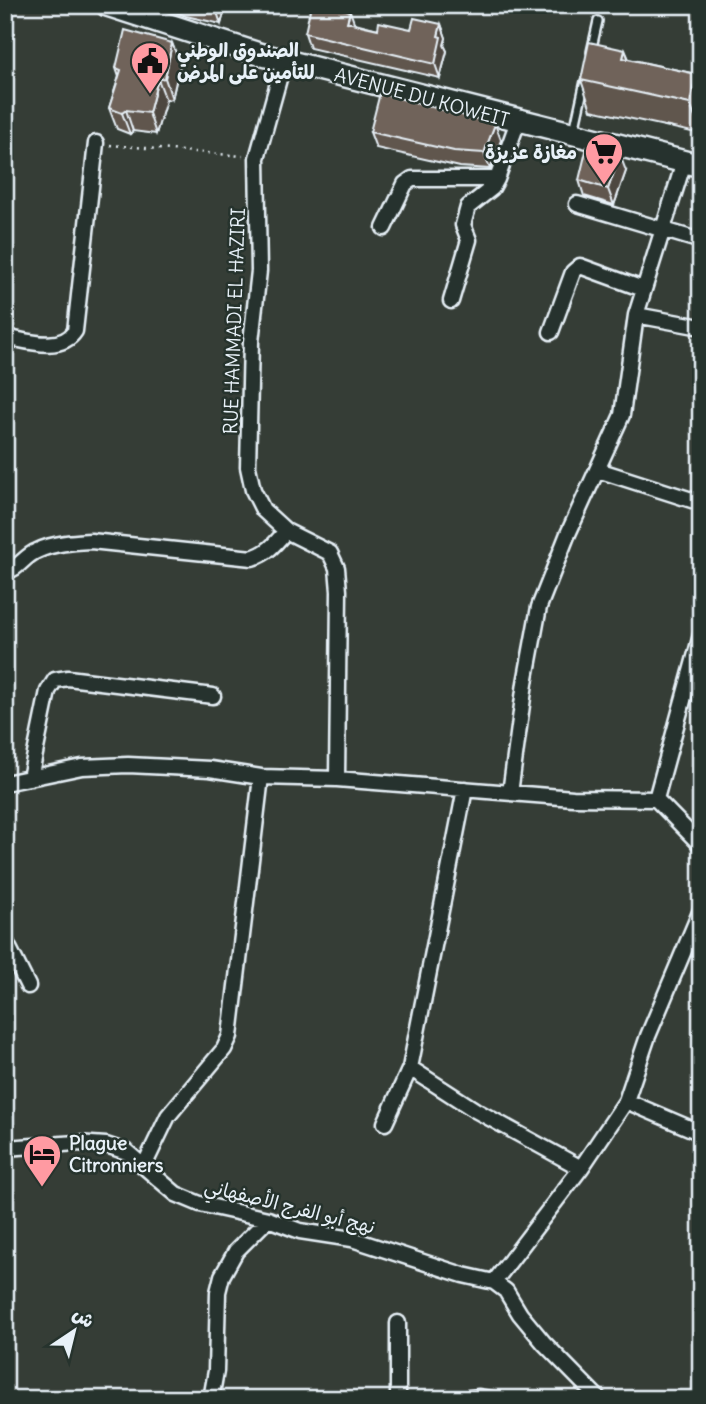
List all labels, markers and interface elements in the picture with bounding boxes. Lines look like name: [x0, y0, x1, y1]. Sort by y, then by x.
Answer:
place label: الصندوق الوطني للتأمين على المرض: [177, 38, 315, 85]
public building icon: الصندوق الوطني للتأمين على المرض: [129, 40, 171, 95]
street label: AVENUE DU KOWEIT: [332, 62, 512, 132]
supermarket icon: مغازة عزيزة: [583, 131, 625, 186]
place label: مغازة عزيزة: [485, 140, 577, 164]
street label: RUE HAMMADI EL HAZIRI: [218, 207, 250, 435]
place label: Plague Citronniers: [69, 1131, 164, 1177]
hotel icon: Plague Citronniers: [21, 1133, 63, 1188]
street label: نهج أبو الفرج الأصفهاني: [201, 1173, 378, 1244]
north arrow: [38, 1296, 108, 1366]
text: ش: [68, 1301, 99, 1333]

